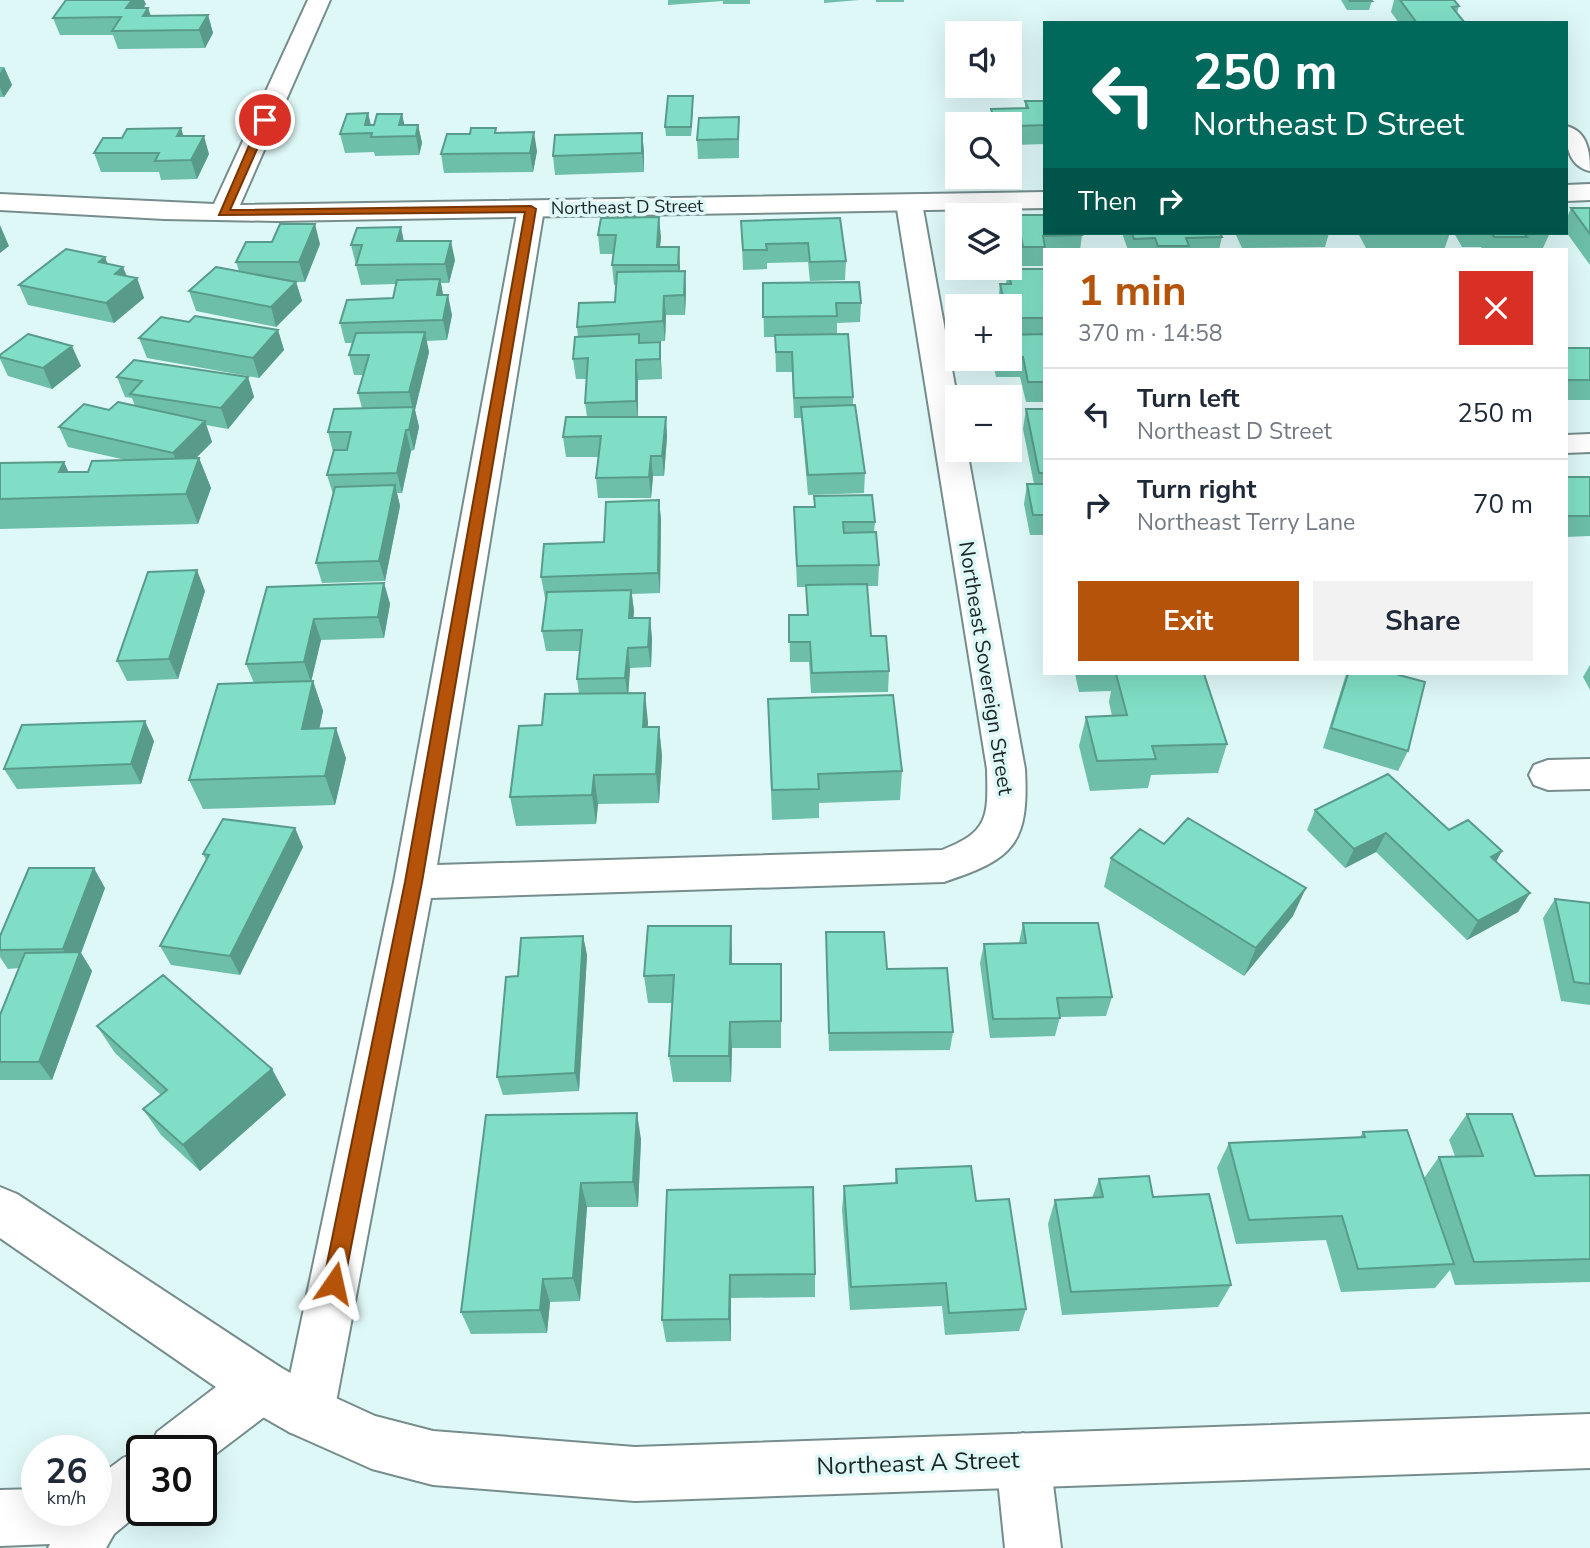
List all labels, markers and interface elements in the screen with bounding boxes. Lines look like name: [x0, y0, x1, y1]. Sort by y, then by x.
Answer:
map controls: [945, 21, 1022, 462]
button: sound: [945, 21, 1022, 98]
text: 250 m: [1193, 39, 1337, 106]
icon: left: [1078, 49, 1169, 140]
pin: [235, 90, 295, 150]
icon: arrive: [246, 101, 284, 139]
text: Northeast D Street: [1193, 103, 1464, 146]
button: search: [945, 112, 1022, 189]
icon: right: [1151, 182, 1189, 220]
text: Then: [1078, 184, 1137, 219]
street label: Northeast D Street: [551, 194, 704, 220]
button: layers: [945, 203, 1022, 280]
text: 1 min: [1078, 263, 1187, 320]
button: close: [1459, 271, 1533, 345]
button: +: [945, 294, 1022, 371]
text: 370 m · 14:58: [1078, 318, 1223, 349]
text: Turn left: [1137, 381, 1240, 416]
button: −: [945, 385, 1022, 462]
icon: left: [1078, 395, 1116, 433]
text: 250 m: [1457, 396, 1533, 431]
text: Northeast D Street: [1137, 416, 1332, 447]
text: Turn right: [1137, 472, 1256, 507]
icon: right: [1078, 486, 1116, 524]
text: 70 m: [1473, 487, 1533, 522]
text: Northeast Terry Lane: [1137, 507, 1355, 538]
street label: Northeast Sovereign Street: [952, 539, 1020, 797]
button: Exit: [1078, 581, 1299, 661]
button: Share: [1313, 581, 1533, 661]
position arrow: [297, 1246, 371, 1320]
speed limit sign: 30: [126, 1435, 217, 1526]
street label: Northeast A Street: [816, 1443, 1021, 1483]
text: 26: [45, 1448, 88, 1495]
text: km/h: [47, 1486, 86, 1510]

